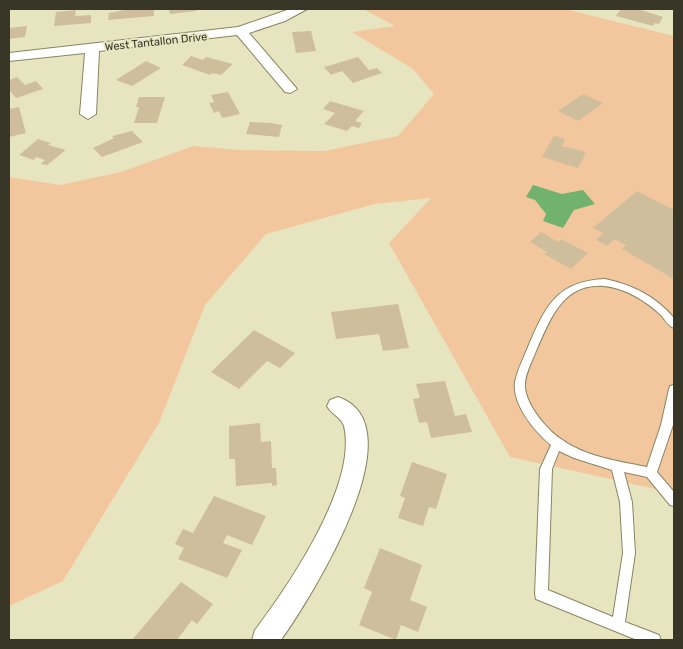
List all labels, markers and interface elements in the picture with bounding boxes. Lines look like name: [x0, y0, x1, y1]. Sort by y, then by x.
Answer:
street label: West Tantallon Drive: [104, 30, 208, 54]

